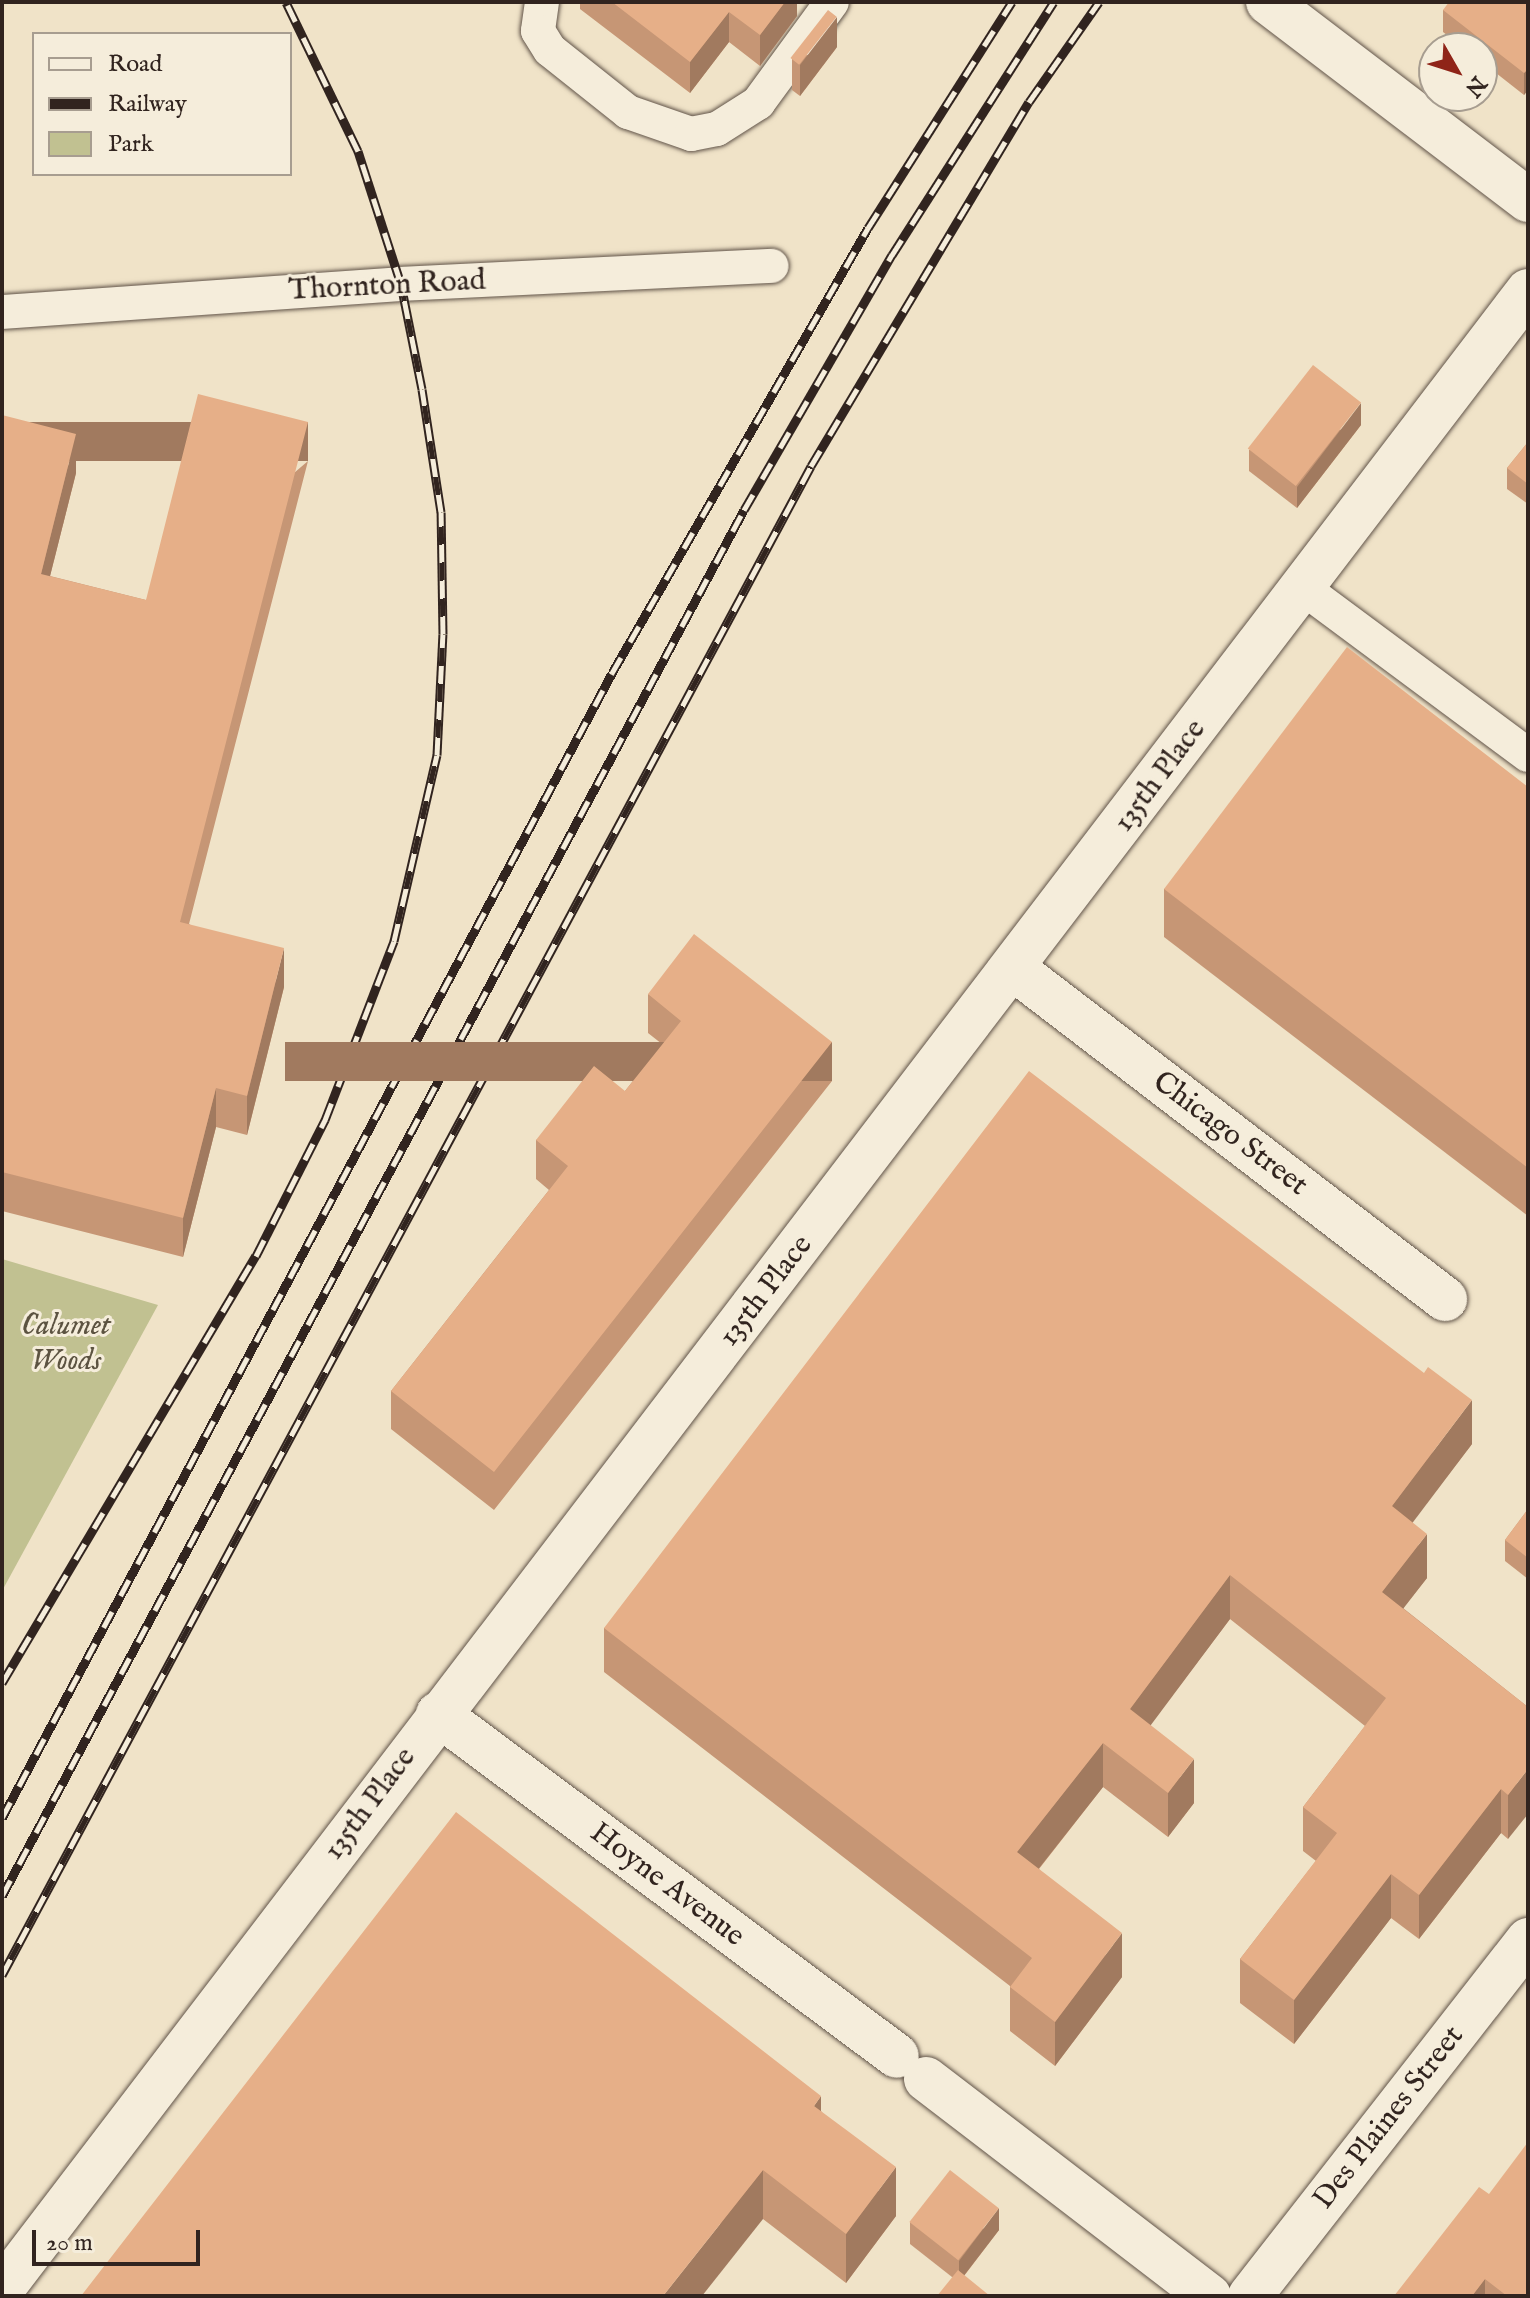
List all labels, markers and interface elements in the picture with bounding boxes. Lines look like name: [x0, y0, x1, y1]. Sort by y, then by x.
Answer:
legend: [32, 32, 292, 176]
north arrow: [1418, 32, 1498, 112]
text: Road: [108, 49, 162, 80]
text: N: [1458, 70, 1492, 102]
text: Railway: [108, 89, 187, 120]
text: Park: [108, 129, 154, 160]
street label: Thornton Road: [287, 263, 487, 309]
street label: 135th Place: [1106, 713, 1214, 839]
street label: Chicago Street: [1145, 1064, 1315, 1204]
street label: 135th Place: [711, 1228, 821, 1354]
park label: Calumet Woods: [21, 1308, 111, 1378]
street label: 135th Place: [316, 1741, 424, 1867]
street label: Hoyne Avenue: [583, 1815, 751, 1955]
street label: Des Plaines Street: [1306, 2019, 1472, 2217]
scale bar: [36, 2214, 204, 2264]
text: 20 m: [46, 2228, 93, 2259]

